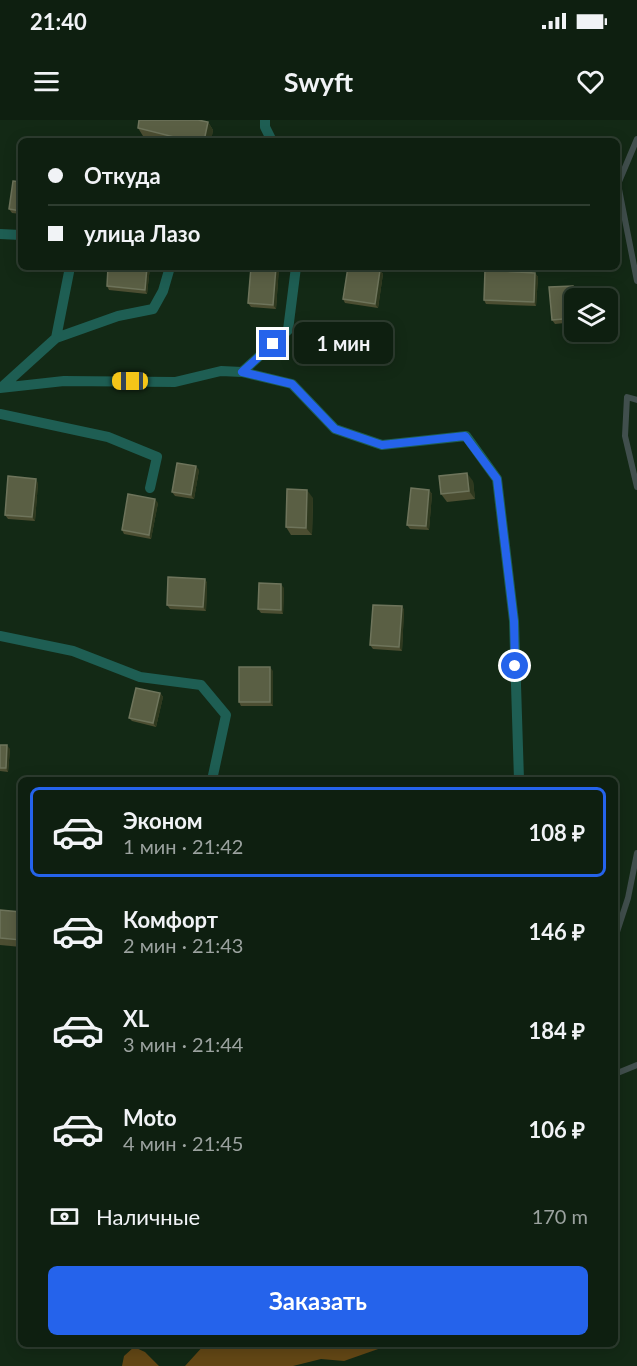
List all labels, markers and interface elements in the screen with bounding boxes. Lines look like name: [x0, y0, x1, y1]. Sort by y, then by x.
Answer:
text: 21:40: [30, 8, 87, 35]
icon: menu: [30, 65, 63, 98]
text: Swyft: [284, 65, 353, 98]
icon: heart: [574, 65, 607, 98]
text: Откуда: [84, 162, 161, 189]
text: улица Лазо: [84, 220, 200, 247]
map controls: [564, 288, 618, 342]
button: layers: [564, 288, 618, 342]
callout: 1 мин: [294, 323, 393, 365]
route end: [259, 330, 286, 357]
text: 1 мин: [317, 331, 370, 355]
car: [112, 372, 148, 390]
route start: [501, 652, 528, 679]
icon: car: [51, 805, 105, 859]
text: Эконом: [123, 807, 203, 834]
text: 108 ₽: [529, 819, 585, 846]
text: 1 мин · 21:42: [123, 834, 243, 858]
icon: car: [51, 904, 105, 958]
text: Комфорт: [123, 906, 218, 933]
text: 146 ₽: [529, 918, 585, 945]
text: 2 мин · 21:43: [123, 933, 243, 957]
icon: car: [51, 1003, 105, 1057]
text: XL: [123, 1005, 149, 1032]
text: 184 ₽: [529, 1017, 585, 1044]
text: 3 мин · 21:44: [123, 1032, 243, 1056]
icon: car: [51, 1102, 105, 1156]
text: Moto: [123, 1104, 177, 1131]
text: 106 ₽: [529, 1116, 585, 1143]
text: 4 мин · 21:45: [123, 1131, 243, 1155]
icon: cash: [48, 1200, 81, 1233]
text: Наличные: [96, 1203, 200, 1230]
text: 170 m: [532, 1204, 588, 1228]
button: Заказать: [48, 1266, 588, 1335]

